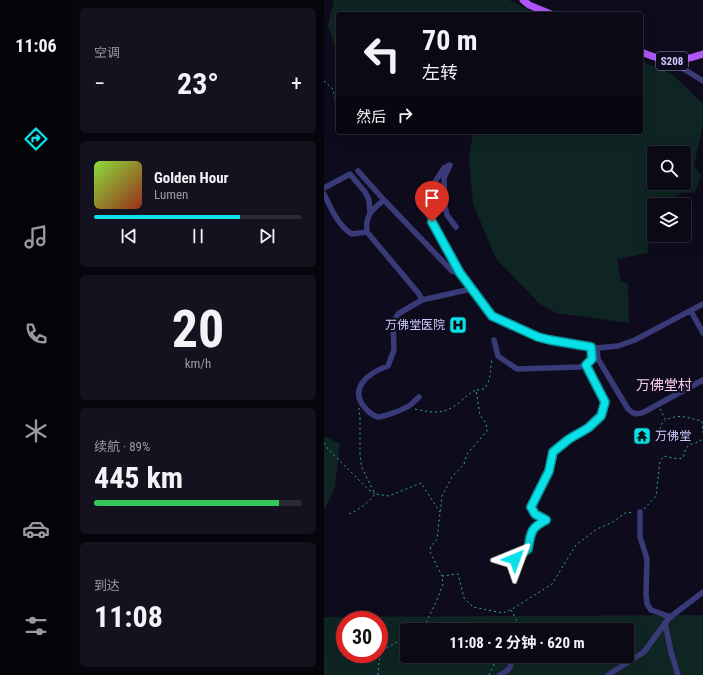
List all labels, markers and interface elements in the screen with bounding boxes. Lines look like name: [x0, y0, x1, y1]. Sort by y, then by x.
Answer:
text: 70 m: [422, 24, 478, 57]
icon: left: [356, 28, 408, 80]
text: 11:06: [15, 35, 57, 56]
text: 空调: [94, 45, 120, 60]
road number: S208: [656, 52, 688, 70]
text: 左转: [422, 62, 458, 83]
text: 23°: [177, 66, 219, 101]
text: −: [94, 71, 105, 96]
text: +: [291, 71, 302, 96]
icon: right: [394, 104, 416, 126]
text: 然后: [356, 108, 386, 126]
icon: directions: [22, 125, 50, 153]
map controls: [647, 146, 691, 242]
button: search: [647, 146, 691, 190]
text: Golden Hour: [154, 169, 229, 187]
pin: [415, 181, 449, 222]
text: Lumen: [154, 187, 188, 202]
icon: arrive: [421, 187, 443, 209]
button: layers: [647, 198, 691, 242]
icon: music: [22, 223, 50, 251]
icon: previous: [118, 225, 140, 247]
icon: pause: [187, 225, 209, 247]
icon: next: [256, 225, 278, 247]
text: 20: [172, 299, 224, 360]
hospital icon: 万佛堂医院: [448, 315, 468, 335]
place label: 万佛堂医院: [385, 318, 445, 332]
icon: phone: [22, 320, 50, 348]
text: km/h: [185, 356, 211, 371]
district label: 万佛堂村: [636, 377, 692, 393]
icon: climate: [22, 417, 50, 445]
temple icon: 万佛堂: [632, 426, 652, 446]
place label: 万佛堂: [655, 429, 691, 443]
text: 续航 · 89%: [94, 439, 150, 454]
text: 445 km: [94, 460, 183, 495]
icon: car: [22, 515, 50, 543]
position arrow: [494, 538, 536, 580]
text: 到达: [94, 578, 120, 593]
text: 11:08: [94, 599, 163, 634]
speed limit sign: 30: [336, 611, 388, 663]
icon: filters: [22, 612, 50, 640]
text: 11:08 · 2 分钟 · 620 m: [449, 634, 585, 652]

